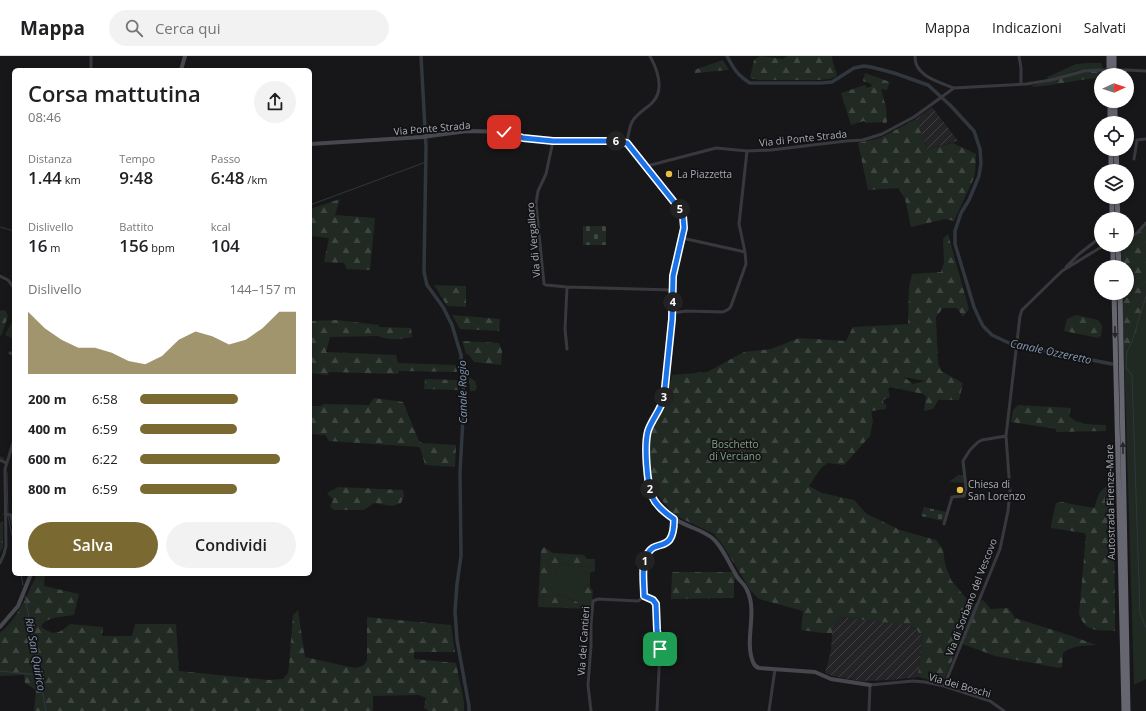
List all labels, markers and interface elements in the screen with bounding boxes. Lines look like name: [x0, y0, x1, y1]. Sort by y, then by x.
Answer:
search box: [109, 10, 389, 46]
text: Mappa: [20, 15, 85, 41]
icon: search: [123, 17, 145, 39]
text: Cerca qui: [155, 18, 221, 38]
text: Mappa: [925, 18, 970, 37]
text: Indicazioni: [992, 18, 1062, 37]
text: Salvati: [1084, 18, 1126, 37]
north arrow: [1094, 68, 1134, 108]
map controls: [1094, 68, 1134, 300]
text: Corsa mattutina: [28, 78, 201, 108]
button: share: [254, 81, 296, 123]
text: 08:46: [28, 108, 61, 126]
pin: [487, 115, 521, 149]
button: locate: [1094, 116, 1134, 156]
street label: Via Ponte Strada: [393, 118, 471, 138]
icon: check: [493, 121, 515, 143]
street label: Via di Ponte Strada: [758, 126, 848, 150]
pin: 6: [606, 131, 626, 151]
text: 6: [613, 133, 619, 148]
text: Distanza: [28, 151, 72, 166]
text: Tempo: [119, 151, 155, 166]
text: Passo: [211, 151, 241, 166]
button: layers: [1094, 164, 1134, 204]
text: 1.44: [28, 166, 62, 189]
text: 9:48: [119, 166, 153, 189]
text: 6:48: [211, 166, 244, 189]
place label: La Piazzetta: [677, 167, 732, 181]
marker: La Piazzetta: [664, 169, 674, 179]
text: km: [62, 172, 81, 187]
text: /km: [244, 172, 267, 187]
pin: 5: [670, 199, 690, 219]
text: 5: [677, 201, 683, 216]
street label: Via di Vergalloro: [523, 202, 543, 278]
button: +: [1094, 212, 1134, 252]
text: Dislivello: [28, 219, 73, 234]
text: Battito: [119, 219, 154, 234]
text: kcal: [211, 219, 231, 234]
text: 16: [28, 234, 47, 257]
text: 156: [119, 234, 149, 257]
text: 104: [211, 234, 240, 257]
text: m: [47, 240, 61, 255]
text: bpm: [149, 240, 175, 255]
button: −: [1094, 260, 1134, 300]
text: Dislivello: [28, 280, 82, 298]
text: 144–157 m: [229, 280, 296, 298]
pin: 4: [663, 292, 683, 312]
text: 4: [670, 294, 676, 309]
one-way arrow: [1112, 326, 1118, 339]
water label: Canale Ozzeretto: [1009, 335, 1093, 367]
water label: Canale Rogio: [454, 360, 470, 424]
pin: 3: [654, 387, 674, 407]
text: 3: [661, 389, 667, 404]
text: 200 m: [28, 390, 66, 408]
text: 6:58: [92, 390, 118, 408]
text: 400 m: [28, 420, 66, 438]
text: 6:59: [92, 420, 118, 438]
park label: Boschetto di Verciano: [709, 437, 761, 463]
one-way arrow: [1120, 441, 1126, 454]
street label: Autostrada Firenze-Mare: [1102, 444, 1118, 560]
text: 600 m: [28, 450, 66, 468]
text: 6:22: [92, 450, 118, 468]
place label: Chiesa di San Lorenzo: [968, 477, 1026, 503]
pin: 2: [640, 479, 660, 499]
text: 800 m: [28, 480, 66, 498]
text: 6:59: [92, 480, 118, 498]
text: 2: [647, 481, 653, 496]
marker: Chiesa di San Lorenzo: [955, 485, 965, 495]
button: Salva: [28, 522, 158, 568]
button: Condividi: [166, 522, 296, 568]
street label: Via di Sorbano del Vescovo: [942, 536, 1000, 658]
pin: 1: [635, 551, 655, 571]
text: 1: [642, 553, 648, 568]
street label: Via dei Cantieri: [574, 606, 592, 676]
water label: Rio San Quirico: [22, 616, 50, 692]
pin: [643, 632, 677, 666]
icon: arrive: [649, 638, 671, 660]
street label: Via dei Boschi: [927, 669, 993, 701]

